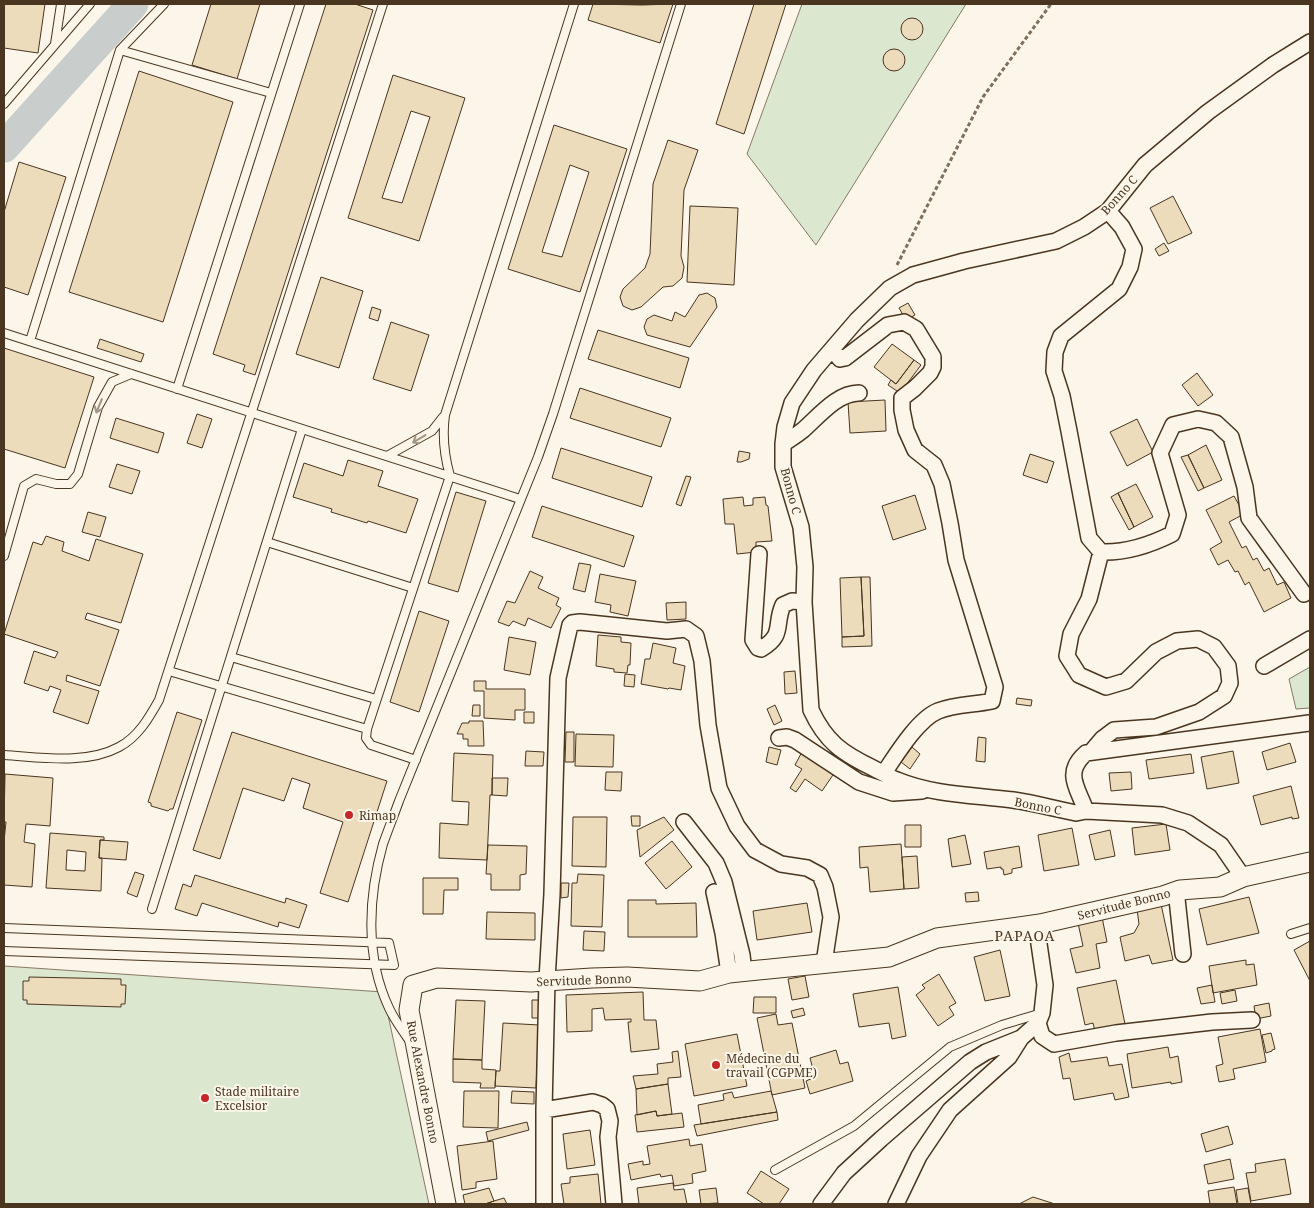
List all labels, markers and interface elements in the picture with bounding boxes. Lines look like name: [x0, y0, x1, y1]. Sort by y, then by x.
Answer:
street label: Bonno C: [1097, 172, 1141, 218]
one-way arrow: [94, 398, 104, 413]
one-way arrow: [412, 435, 426, 445]
street label: Bonno C: [777, 466, 805, 516]
street label: Bonno C: [1013, 793, 1063, 819]
place label: Rimap: [359, 807, 396, 824]
marker: Rimap: [343, 809, 355, 821]
street label: Servitude Bonno: [1076, 884, 1172, 924]
district label: PAPAOA: [995, 926, 1055, 945]
street label: Servitude Bonno: [536, 970, 632, 990]
street label: Rue Alexandre Bonno: [403, 1019, 443, 1145]
place label: Médecine du travail (CGPME): [726, 1050, 817, 1081]
marker: Médecine du travail (CGPME): [710, 1059, 722, 1071]
place label: Stade militaire Excelsior: [215, 1083, 299, 1114]
marker: Stade militaire Excelsior: [199, 1092, 211, 1104]

